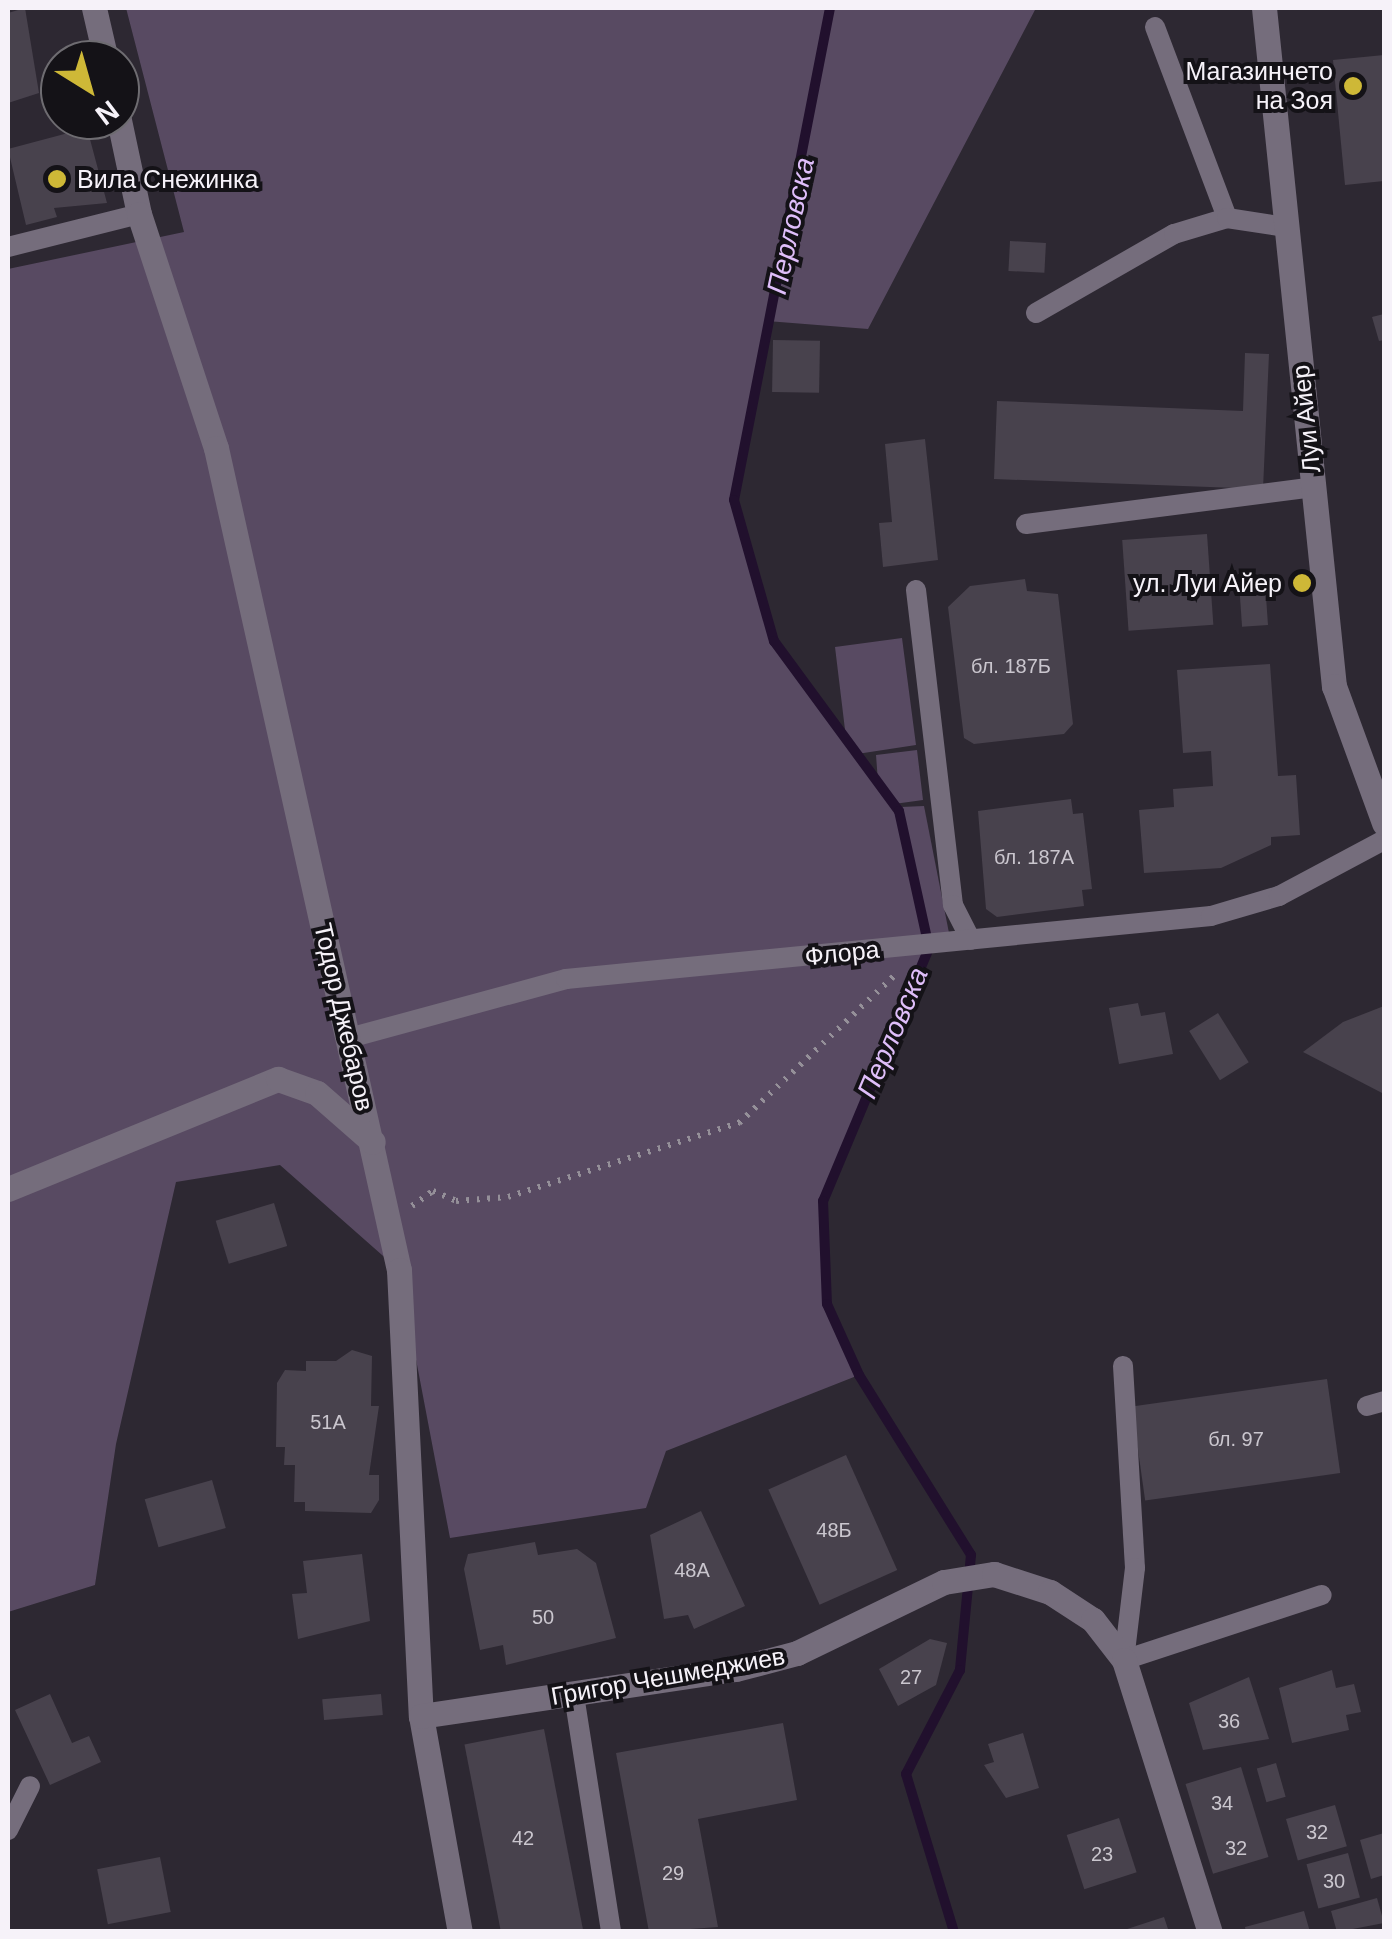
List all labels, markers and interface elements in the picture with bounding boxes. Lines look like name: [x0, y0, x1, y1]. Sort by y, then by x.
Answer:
north arrow: [40, 40, 140, 140]
place label: Магазинчето на Зоя: [1185, 57, 1333, 116]
marker: Магазинчето на Зоя: [1342, 75, 1364, 97]
text: N: [90, 94, 125, 131]
water label: Перловска: [760, 155, 822, 297]
place label: Вила Снежинка: [77, 164, 258, 194]
marker: Вила Снежинка: [46, 168, 68, 190]
street label: Луи Айер: [1285, 363, 1327, 475]
place label: ул. Луи Айер: [1133, 568, 1282, 598]
marker: ул. Луи Айер: [1291, 572, 1313, 594]
house number: бл. 187Б: [971, 654, 1051, 678]
house number: бл. 187А: [994, 845, 1074, 869]
street label: Тодор Джебаров: [308, 920, 380, 1114]
street label: Флора: [803, 934, 881, 972]
water label: Перловска: [850, 962, 936, 1104]
house number: 51А: [310, 1410, 346, 1434]
house number: бл. 97: [1208, 1427, 1264, 1451]
house number: 48Б: [816, 1518, 852, 1542]
house number: 48А: [674, 1558, 710, 1582]
house number: 50: [532, 1605, 554, 1629]
street label: Григор Чешмеджиев: [549, 1641, 787, 1711]
house number: 27: [900, 1665, 922, 1689]
house number: 36: [1218, 1709, 1240, 1733]
house number: 34: [1211, 1791, 1233, 1815]
house number: 32: [1306, 1820, 1328, 1844]
house number: 42: [512, 1826, 534, 1850]
house number: 32: [1225, 1836, 1247, 1860]
house number: 23: [1091, 1842, 1113, 1866]
house number: 29: [662, 1861, 684, 1885]
house number: 30: [1323, 1869, 1345, 1893]

